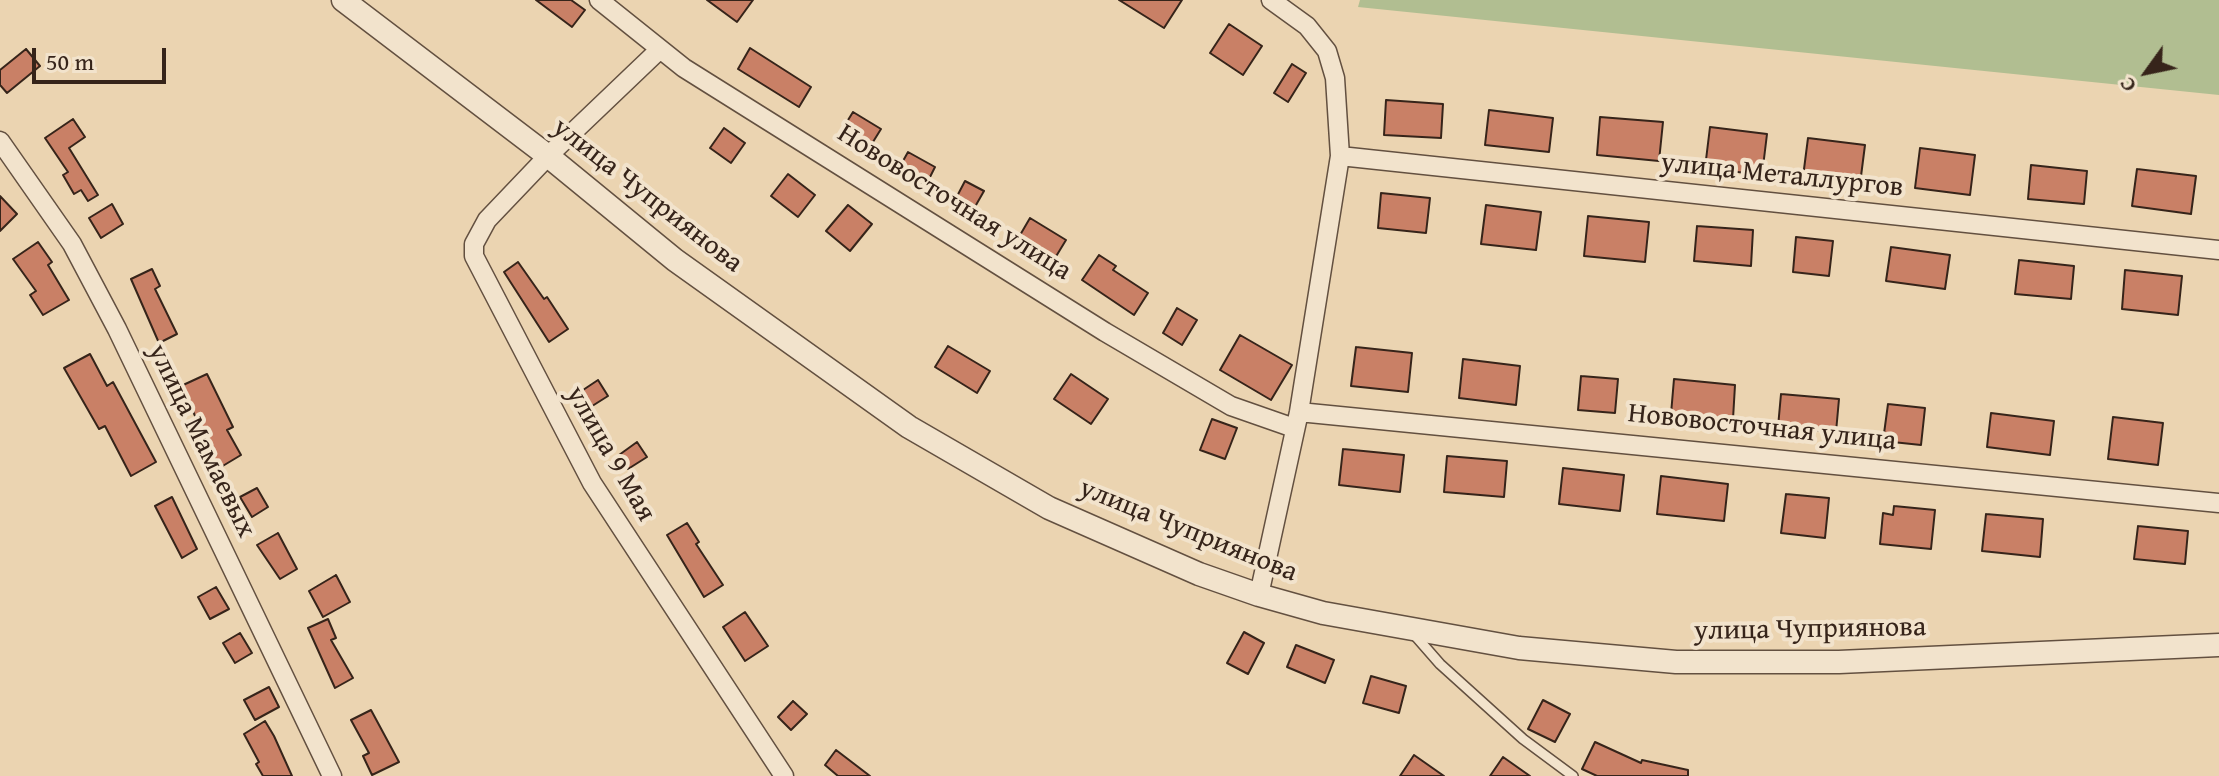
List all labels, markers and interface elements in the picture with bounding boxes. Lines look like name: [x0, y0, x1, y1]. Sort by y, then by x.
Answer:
scale bar: [36, 32, 170, 82]
north arrow: [2107, 32, 2187, 112]
text: 50 m: [46, 44, 94, 79]
text: С: [2110, 71, 2144, 99]
street label: улица Чуприянова: [545, 111, 749, 281]
street label: Нововосточная улица: [831, 117, 1077, 289]
street label: улица Металлургов: [1659, 147, 1905, 205]
street label: улица Мамаевых: [140, 339, 262, 543]
street label: улица 9 Мая: [558, 380, 662, 528]
street label: Нововосточная улица: [1626, 397, 1898, 459]
street label: улица Чуприянова: [1074, 472, 1302, 590]
street label: улица Чуприянова: [1694, 611, 1926, 649]

